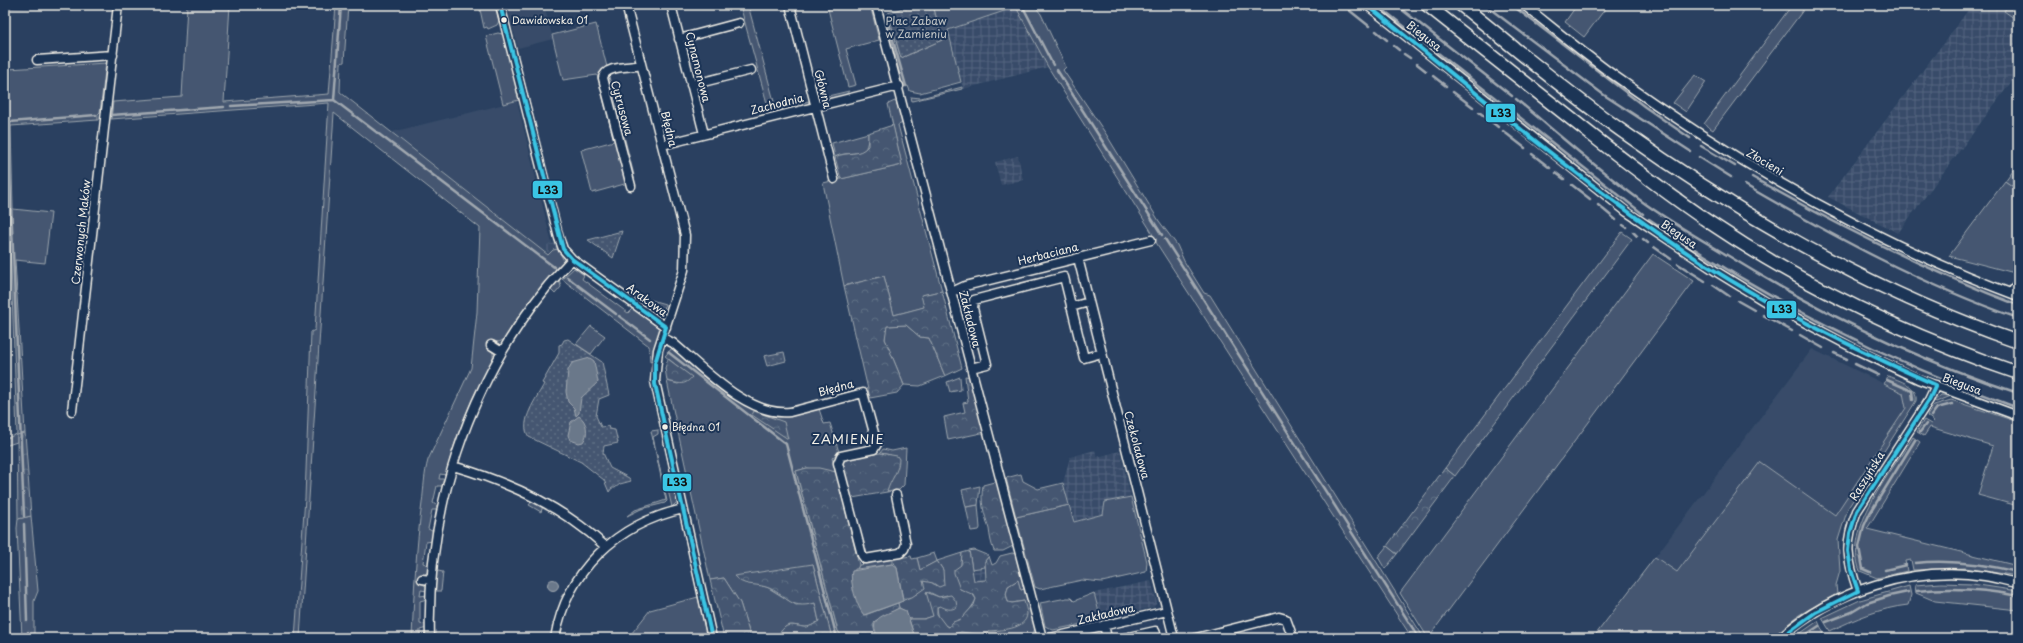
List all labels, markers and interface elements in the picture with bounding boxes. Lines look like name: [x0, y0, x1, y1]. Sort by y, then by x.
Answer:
place label: Dawidowska 01: [512, 12, 588, 27]
park label: Plac Zabaw w Zamieniu: [885, 12, 947, 42]
marker: Dawidowska 01: [499, 15, 509, 25]
street label: Biegusa: [1403, 16, 1446, 55]
street label: Cynamonowa: [682, 30, 716, 104]
street label: Główna: [810, 68, 837, 110]
street label: Cytrusowa: [607, 79, 638, 137]
street label: Zachodnia: [748, 89, 806, 118]
line badge: L33: [1485, 103, 1516, 123]
text: L33: [1490, 104, 1512, 121]
street label: Błędna: [657, 109, 682, 148]
street label: Złocieni: [1744, 144, 1787, 179]
street label: Czerwonych Maków: [67, 179, 94, 285]
line badge: L33: [532, 180, 563, 199]
text: L33: [537, 181, 559, 198]
street label: Biegusa: [1658, 215, 1701, 252]
street label: Herbaciana: [1016, 238, 1080, 269]
street label: Arakowa: [623, 279, 672, 320]
street label: Zakładowa: [955, 289, 986, 350]
line badge: L33: [1766, 300, 1797, 319]
text: L33: [1771, 300, 1793, 317]
street label: Biegusa: [1940, 368, 1984, 399]
street label: Błędna: [816, 375, 855, 400]
street label: Czekoladowa: [1120, 409, 1155, 481]
place label: Błędna 01: [672, 419, 720, 434]
marker: Błędna 01: [660, 422, 670, 432]
district label: ZAMIENIE: [811, 429, 885, 448]
street label: Raszyńska: [1845, 448, 1889, 504]
line badge: L33: [662, 473, 692, 492]
text: L33: [666, 473, 688, 490]
street label: Zakładowa: [1076, 598, 1137, 628]

